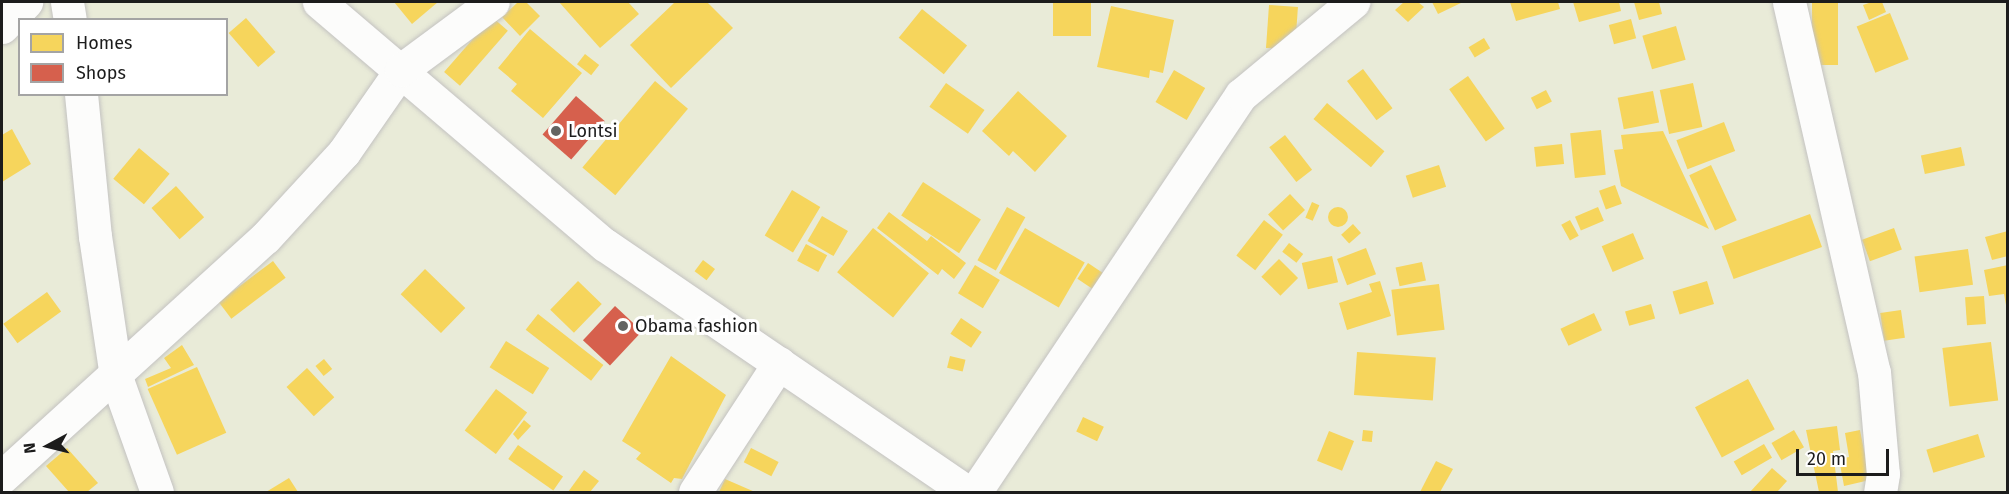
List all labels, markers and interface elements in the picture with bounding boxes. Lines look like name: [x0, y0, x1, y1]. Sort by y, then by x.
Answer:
legend: [18, 18, 228, 96]
text: Homes: [76, 32, 132, 54]
text: Shops: [76, 62, 126, 84]
place label: Lontsi: [568, 120, 618, 142]
marker: Lontsi: [549, 124, 563, 138]
place label: Obama fashion: [635, 315, 758, 337]
marker: Obama fashion: [616, 319, 630, 333]
north arrow: [18, 416, 78, 476]
scale bar: [1799, 437, 1892, 475]
text: N: [20, 442, 40, 455]
text: 20 m: [1807, 448, 1846, 470]

